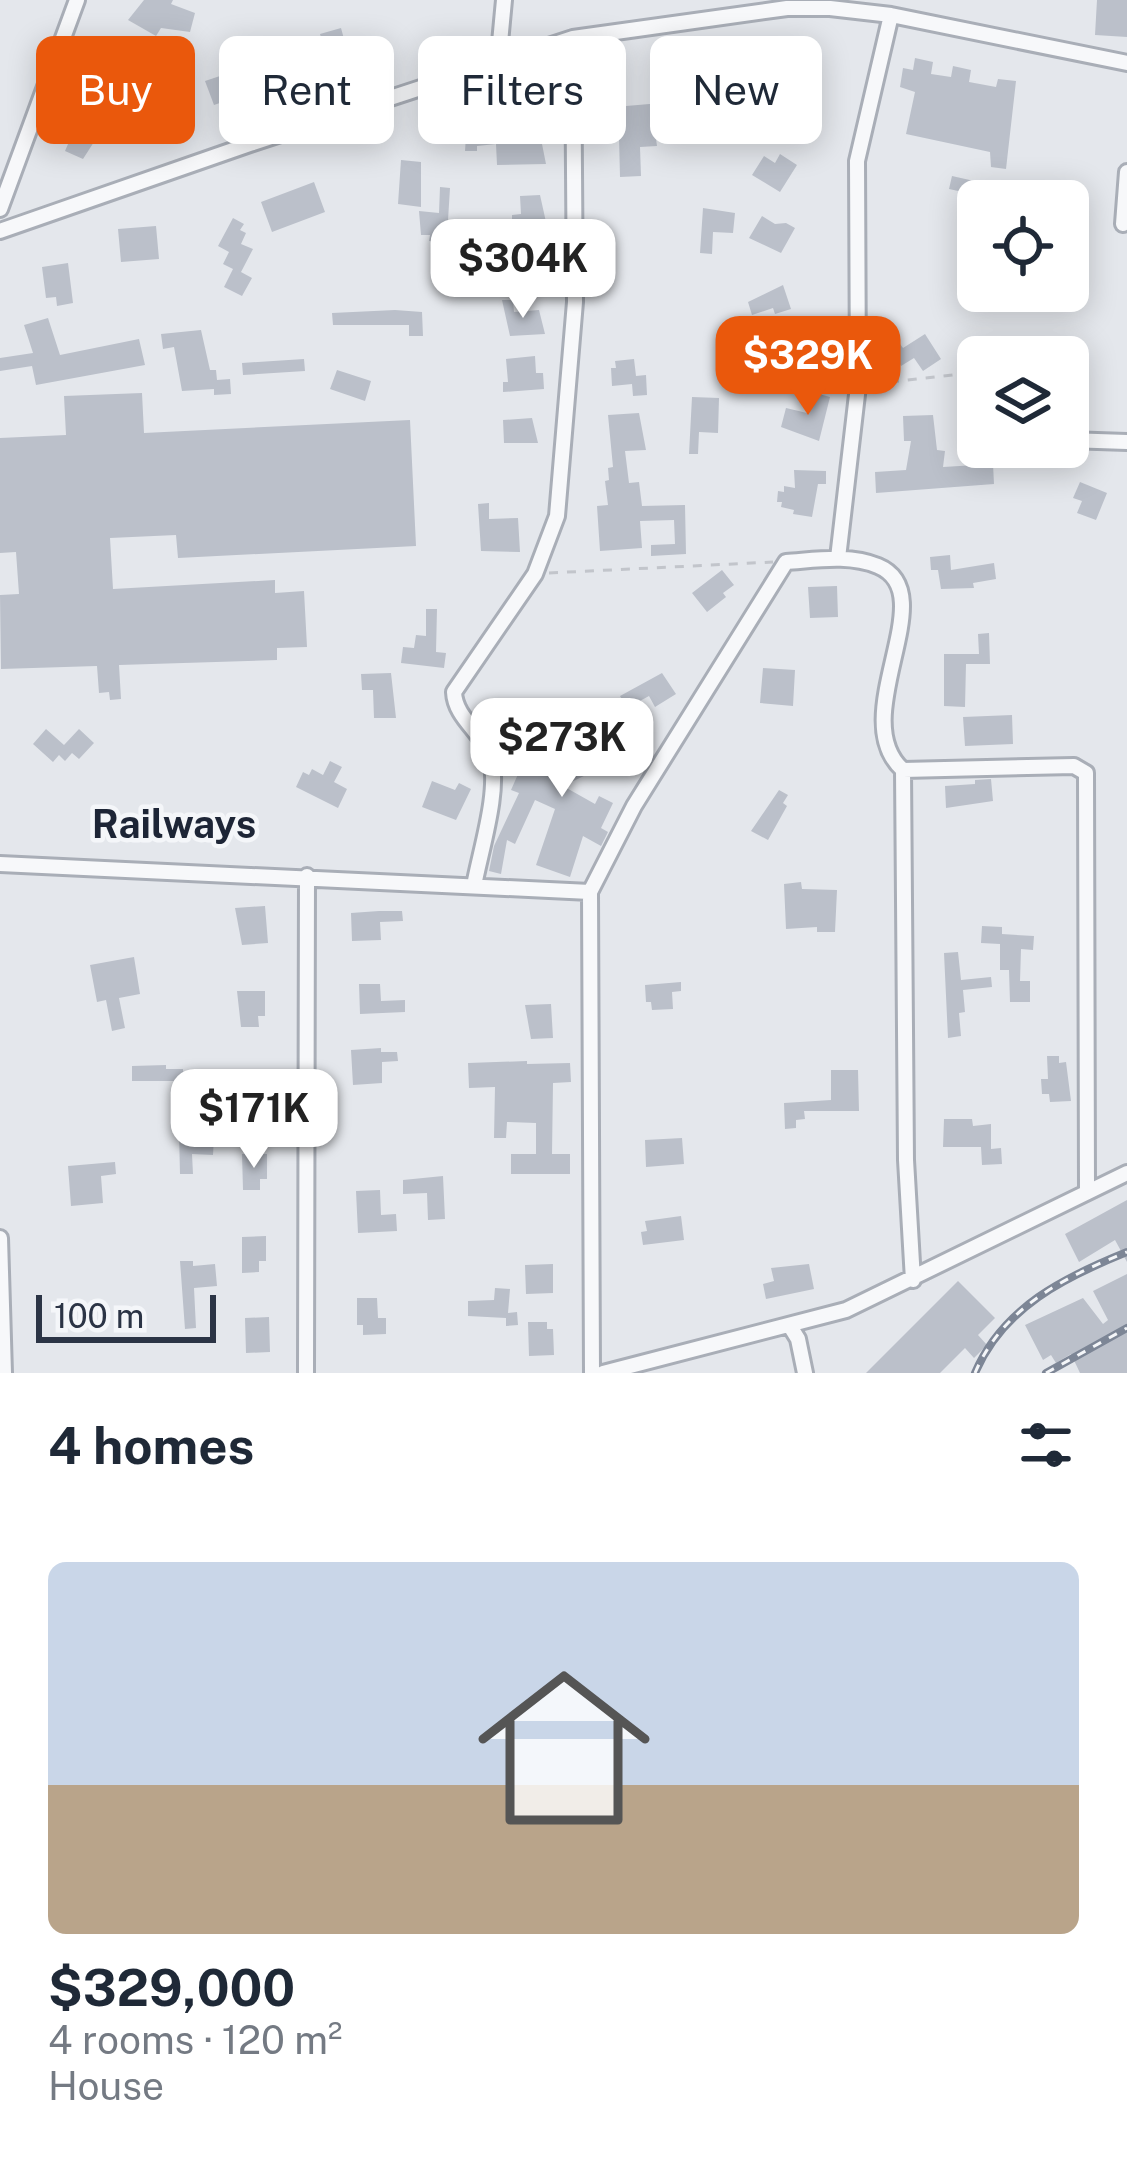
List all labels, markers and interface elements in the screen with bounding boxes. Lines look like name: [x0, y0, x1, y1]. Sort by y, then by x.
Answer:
chip: Buy: [36, 36, 195, 144]
chip: Rent: [219, 36, 394, 144]
chip: Filters: [418, 36, 626, 144]
chip: New: [650, 36, 822, 144]
map controls: [957, 180, 1089, 468]
button: locate: [957, 180, 1089, 312]
pin: $304K: [439, 219, 607, 321]
text: $304K: [458, 235, 588, 281]
pin: $329K: [724, 316, 892, 418]
text: $329K: [743, 332, 873, 378]
button: layers: [957, 336, 1089, 468]
pin: $273K: [478, 698, 646, 800]
text: $273K: [497, 714, 627, 760]
district label: Railways: [92, 801, 256, 847]
pin: $171K: [170, 1069, 338, 1171]
text: $171K: [198, 1085, 310, 1131]
scale bar: [36, 1289, 216, 1342]
text: 100 m: [54, 1297, 144, 1335]
icon: filters: [1013, 1412, 1079, 1478]
text: 4 homes: [48, 1416, 254, 1475]
icon: home: [456, 1640, 672, 1856]
text: $329,000: [48, 1958, 295, 2017]
text: 4 rooms · 120 m²: [48, 2017, 342, 2063]
text: House: [48, 2063, 164, 2109]

